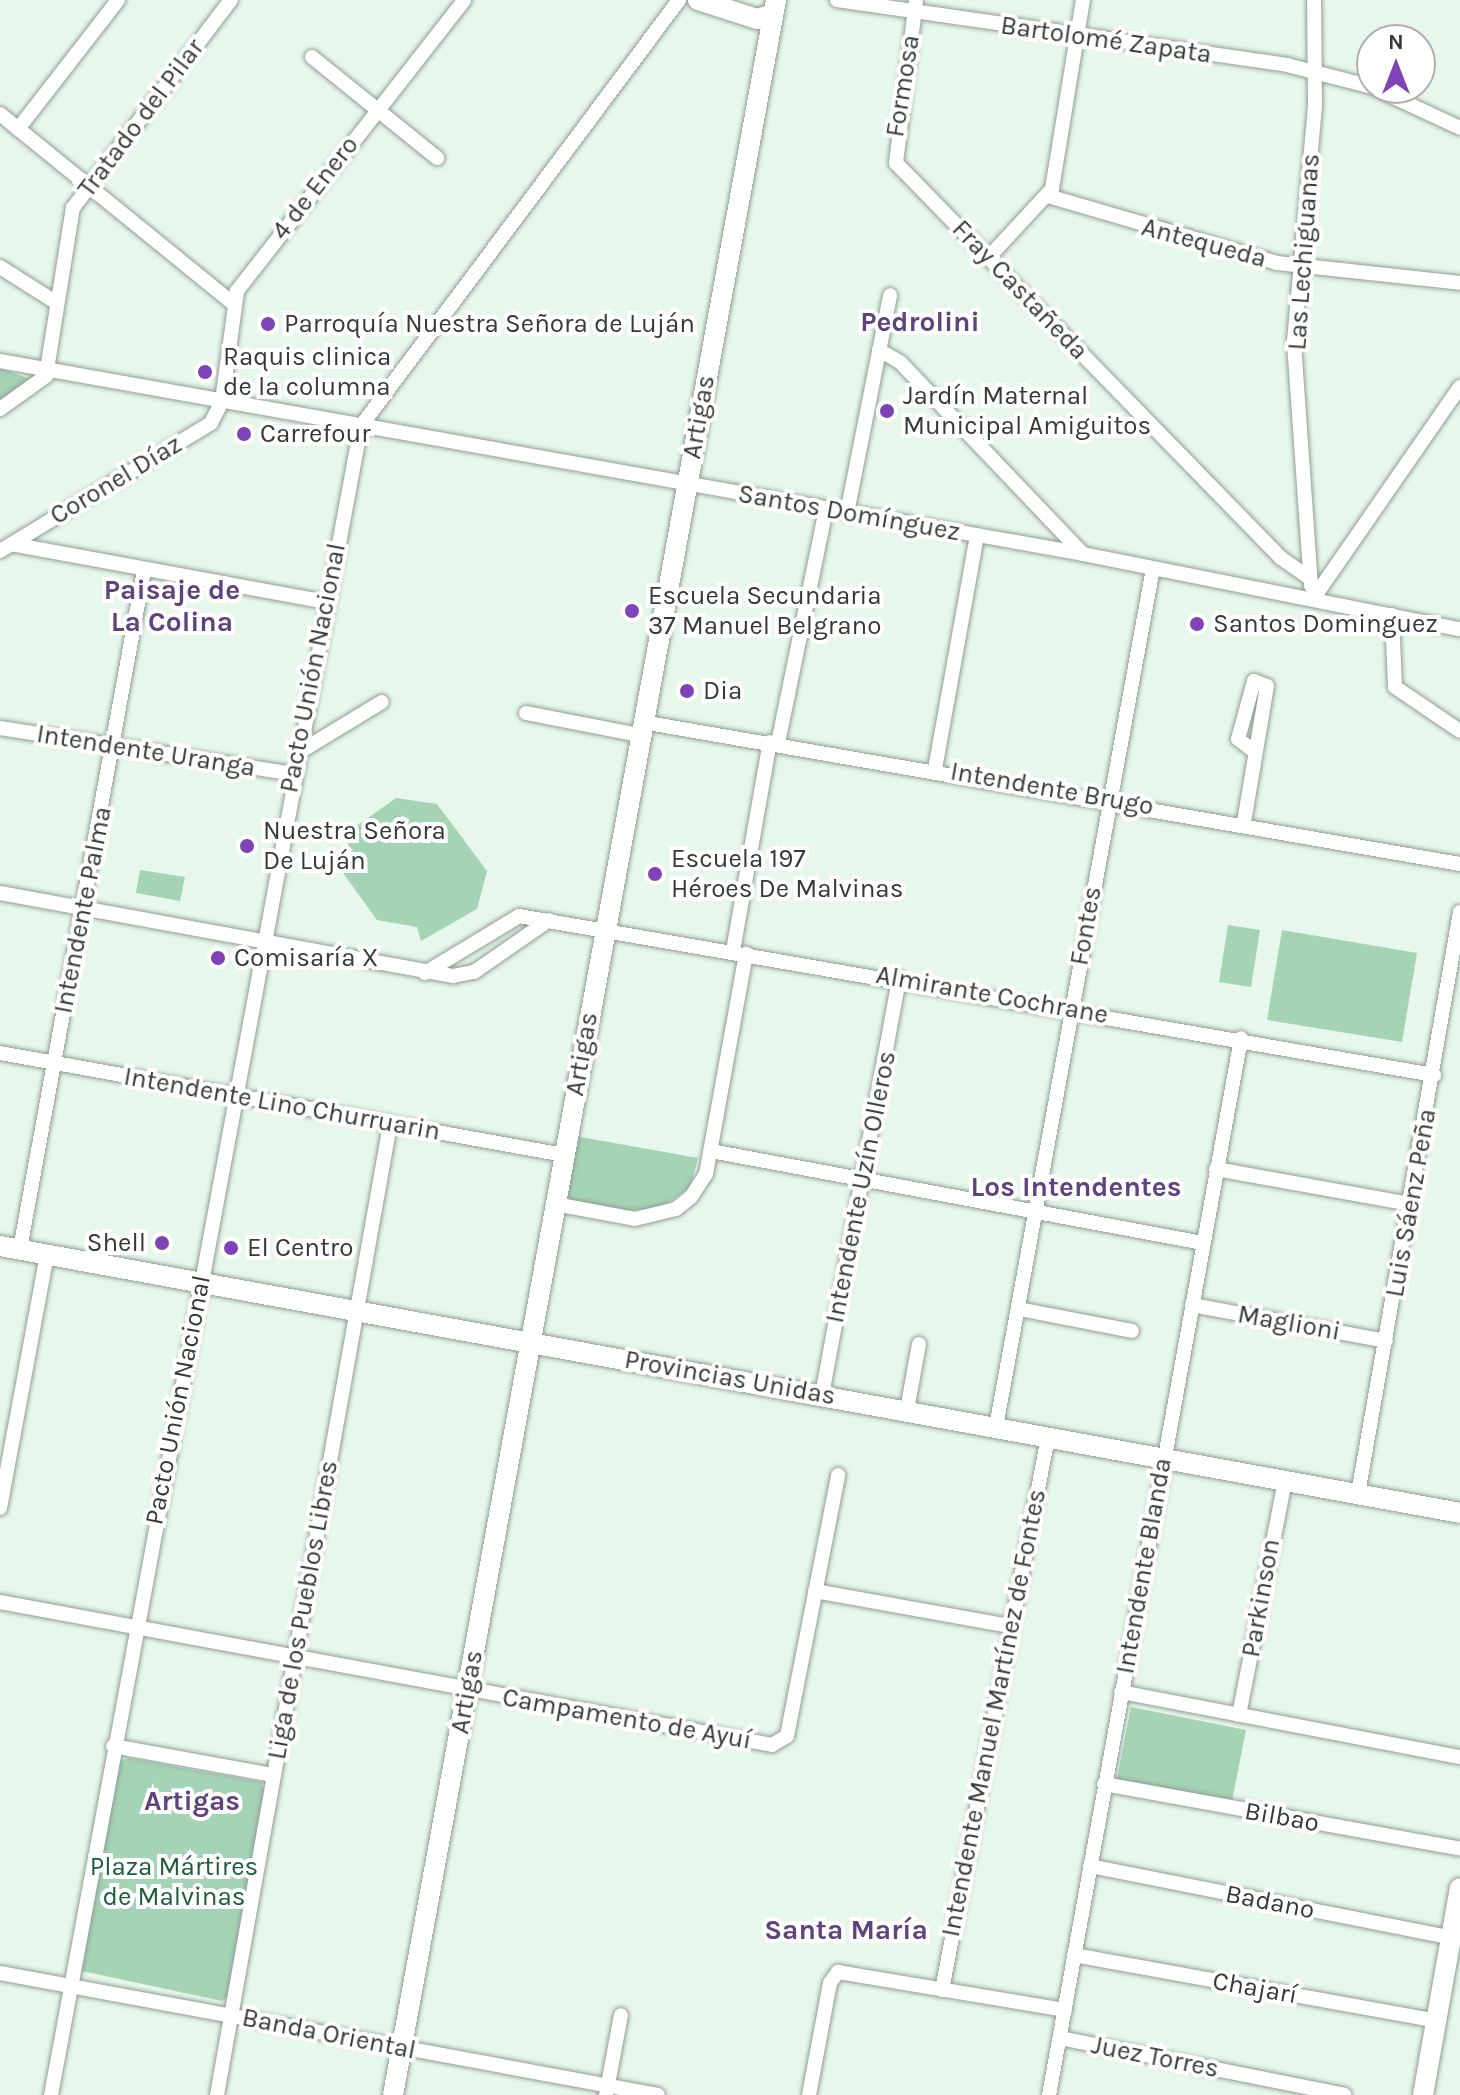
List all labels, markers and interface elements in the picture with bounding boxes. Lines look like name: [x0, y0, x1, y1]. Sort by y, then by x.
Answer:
street label: Bartolomé Zapata: [999, 10, 1213, 70]
north arrow: [1356, 24, 1436, 104]
text: N: [1388, 29, 1404, 55]
street label: Tratado del Pilar: [71, 33, 211, 203]
street label: Formosa: [880, 33, 926, 139]
street label: 4 de Enero: [265, 130, 365, 246]
street label: Las Lechiguanas: [1282, 153, 1326, 351]
street label: Antequeda: [1138, 211, 1270, 275]
street label: Fray Castañeda: [945, 214, 1095, 366]
district label: Pedrolini: [860, 305, 980, 339]
place label: Parroquía Nuestra Señora de Luján: [284, 308, 695, 340]
marker: Parroquía Nuestra Señora de Luján: [259, 315, 277, 333]
place label: Raquis clinica de la columna: [223, 341, 391, 402]
marker: Raquis clinica de la columna: [194, 361, 216, 383]
street label: Artigas: [676, 373, 722, 461]
place label: Jardín Maternal Municipal Amiguitos: [903, 380, 1151, 442]
marker: Jardín Maternal Municipal Amiguitos: [878, 402, 896, 420]
place label: Carrefour: [260, 418, 371, 450]
marker: Carrefour: [235, 425, 253, 443]
street label: Coronel Díaz: [45, 429, 187, 531]
street label: Santos Domínguez: [736, 478, 962, 548]
street label: Pacto Unión Nacional: [273, 541, 353, 795]
district label: Paisaje de La Colina: [104, 573, 240, 639]
place label: Escuela Secundaria 37 Manuel Belgrano: [648, 580, 882, 642]
marker: Escuela Secundaria 37 Manuel Belgrano: [623, 602, 641, 620]
place label: Santos Dominguez: [1213, 608, 1438, 640]
marker: Santos Dominguez: [1188, 615, 1206, 633]
place label: Dia: [703, 675, 742, 707]
marker: Dia: [678, 682, 696, 700]
street label: Intendente Uranga: [34, 718, 258, 784]
street label: Intendente Brugo: [948, 756, 1156, 822]
street label: Intendente Palma: [48, 804, 118, 1016]
place label: Nuestra Señora De Luján: [263, 815, 446, 876]
marker: Nuestra Señora De Luján: [238, 837, 256, 855]
place label: Escuela 197 Héroes De Malvinas: [671, 843, 903, 904]
marker: Escuela 197 Héroes De Malvinas: [646, 865, 664, 883]
street label: Fontes: [1064, 884, 1108, 968]
place label: Comisaría X: [234, 942, 379, 974]
marker: Comisaría X: [209, 949, 227, 967]
street label: Almirante Cochrane: [874, 959, 1110, 1031]
street label: Artigas: [559, 1010, 605, 1098]
street label: Intendente Uzín Olleros: [819, 1048, 903, 1326]
street label: Intendente Lino Churruarin: [121, 1061, 443, 1147]
street label: Luis Sáenz Peña: [1379, 1106, 1443, 1300]
district label: Los Intendentes: [971, 1170, 1181, 1204]
place label: Shell: [87, 1227, 146, 1259]
place label: El Centro: [247, 1232, 353, 1264]
marker: Shell: [153, 1234, 171, 1252]
marker: El Centro: [222, 1239, 240, 1257]
street label: Pacto Unión Nacional: [138, 1273, 218, 1527]
street label: Maglioni: [1235, 1299, 1343, 1347]
street label: Provincias Unidas: [622, 1344, 838, 1412]
street label: Intendente Blanda: [1110, 1456, 1178, 1676]
street label: Liga de los Pueblos Libres: [261, 1458, 345, 1762]
street label: Intendente Manuel Martínez de Fontes: [935, 1486, 1053, 1940]
street label: Parkinson: [1235, 1536, 1287, 1660]
street label: Artigas: [444, 1648, 490, 1736]
street label: Campamento de Ayuí: [500, 1682, 754, 1756]
district label: Artigas: [144, 1784, 240, 1818]
street label: Bilbao: [1242, 1795, 1322, 1839]
park label: Plaza Mártires de Malvinas: [90, 1851, 258, 1912]
street label: Badano: [1223, 1878, 1317, 1926]
district label: Santa María: [764, 1913, 928, 1947]
street label: Chajarí: [1210, 1965, 1300, 2011]
street label: Banda Oriental: [239, 2002, 419, 2066]
street label: Juez Torres: [1089, 2029, 1221, 2085]

